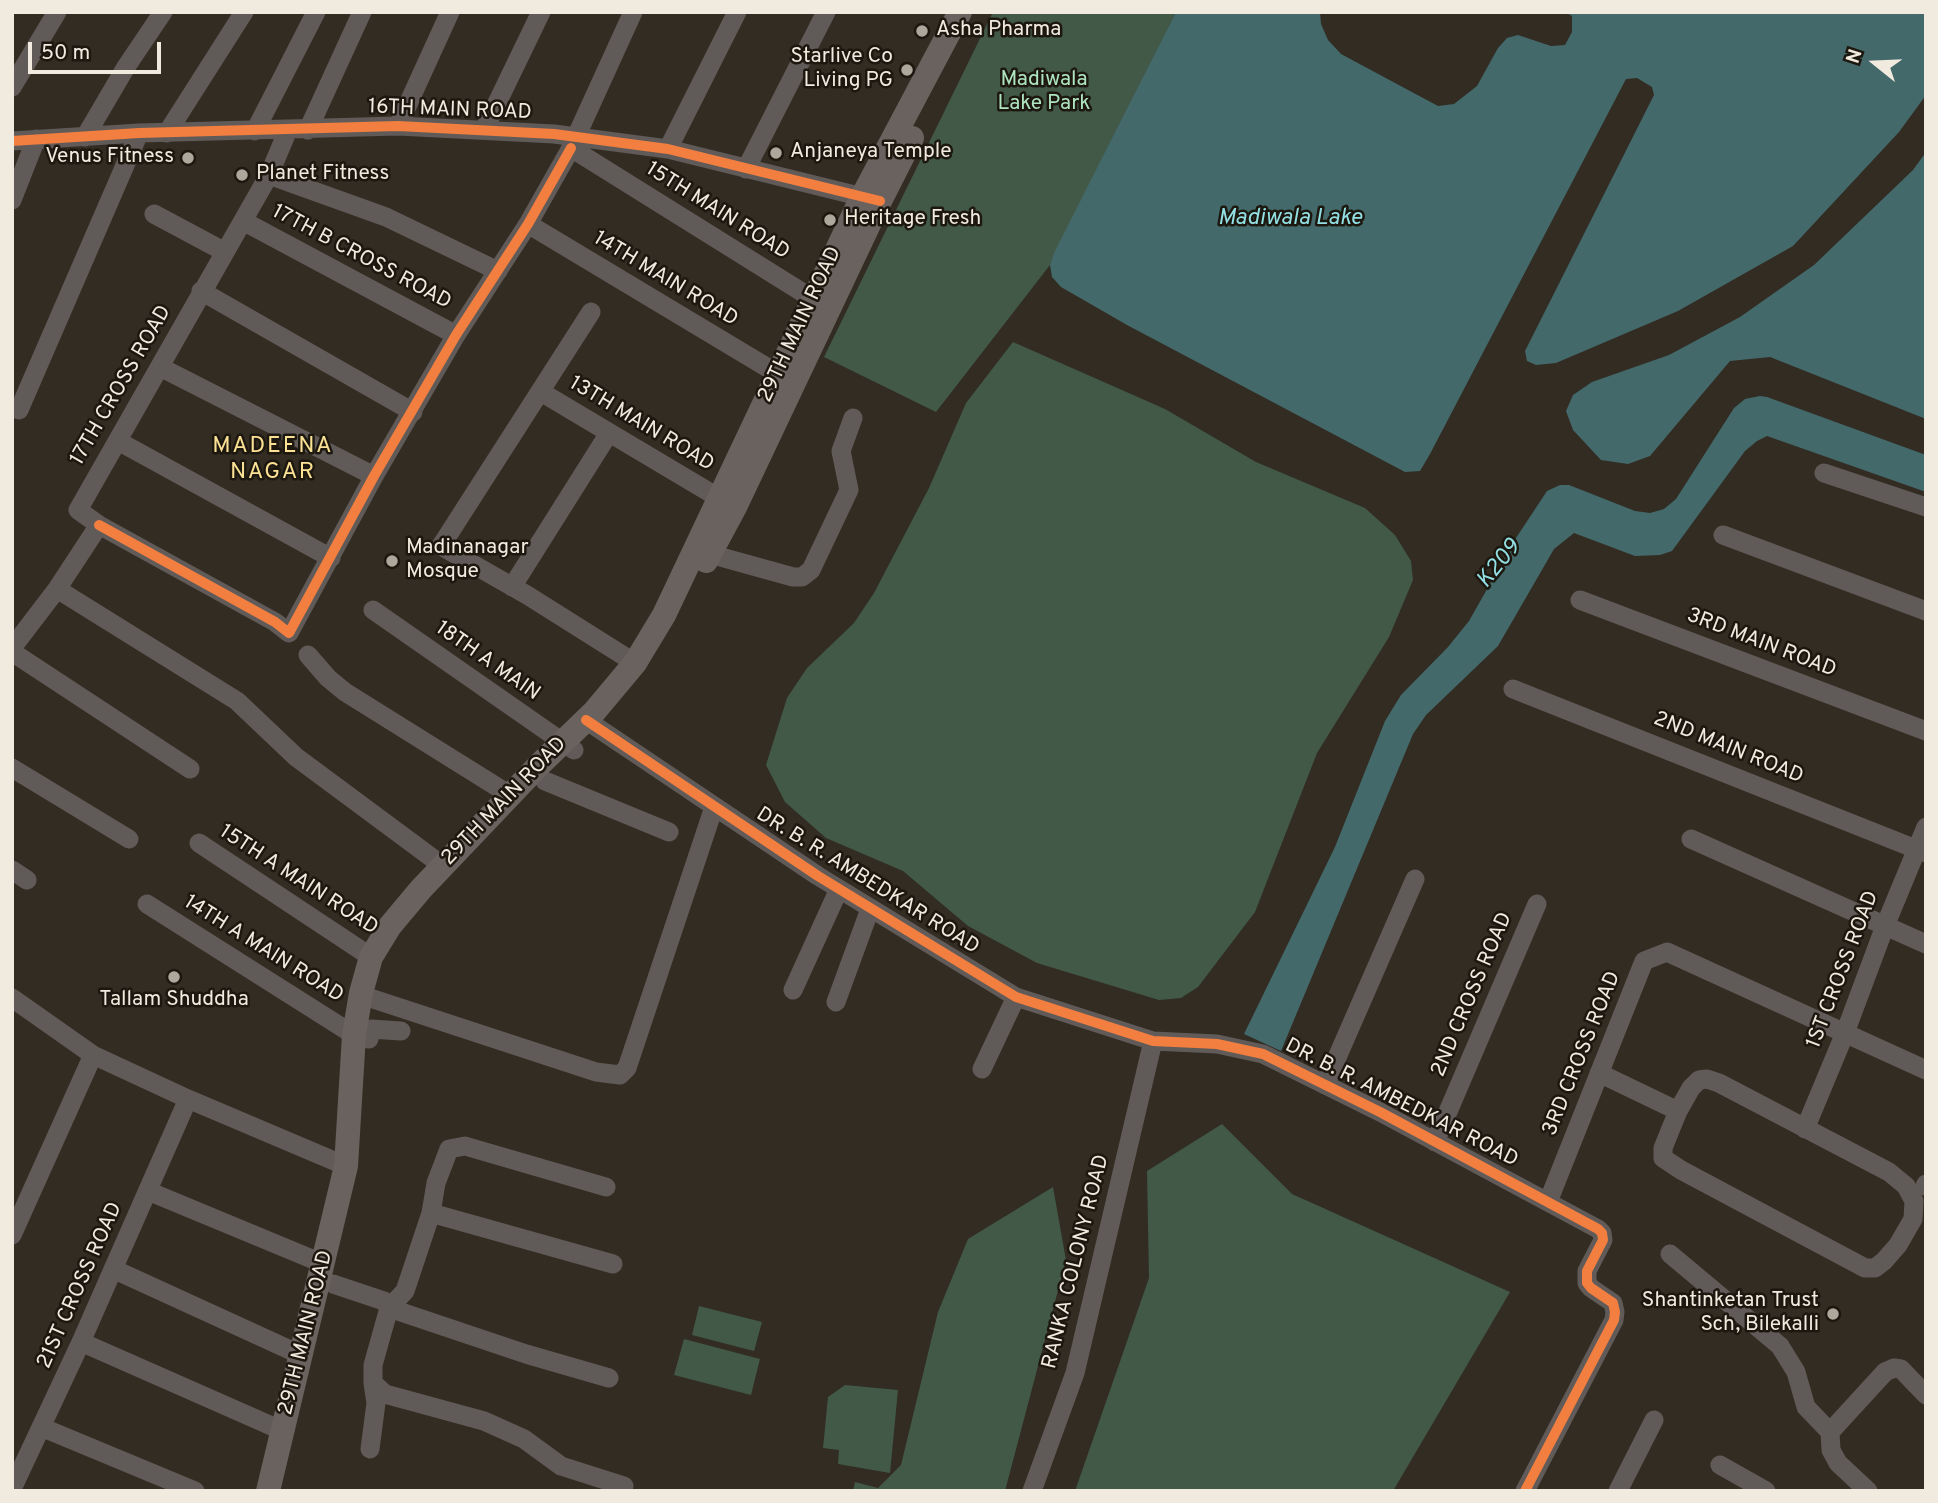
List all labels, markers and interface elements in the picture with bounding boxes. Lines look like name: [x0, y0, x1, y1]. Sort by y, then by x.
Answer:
place label: Asha Pharma: [936, 18, 1061, 44]
marker: Asha Pharma: [914, 23, 930, 39]
scale bar: [32, 28, 164, 72]
north arrow: [1840, 28, 1910, 98]
text: 50 m: [41, 40, 90, 67]
place label: Starlive Co Living PG: [790, 45, 893, 95]
text: N: [1842, 46, 1869, 67]
marker: Starlive Co Living PG: [899, 62, 915, 78]
park label: Madiwala Lake Park: [998, 68, 1090, 118]
street label: 16TH MAIN ROAD: [368, 96, 532, 126]
place label: Anjaneya Temple: [790, 140, 952, 166]
place label: Venus Fitness: [45, 145, 174, 171]
marker: Anjaneya Temple: [768, 145, 784, 161]
marker: Venus Fitness: [180, 150, 196, 166]
street label: 15TH MAIN ROAD: [640, 158, 794, 266]
place label: Planet Fitness: [256, 162, 389, 188]
marker: Planet Fitness: [234, 167, 250, 183]
street label: 17TH B CROSS ROAD: [267, 200, 455, 316]
water label: Madiwala Lake: [1218, 205, 1362, 233]
place label: Heritage Fresh: [844, 207, 981, 233]
marker: Heritage Fresh: [822, 212, 838, 228]
street label: 14TH MAIN ROAD: [588, 227, 742, 333]
street label: 29TH MAIN ROAD: [754, 243, 848, 407]
street label: 17TH CROSS ROAD: [66, 302, 178, 470]
street label: 13TH MAIN ROAD: [564, 372, 718, 478]
district label: MADEENA NAGAR: [213, 433, 333, 487]
water label: K209: [1472, 535, 1528, 595]
place label: Madinanagar Mosque: [406, 536, 529, 586]
marker: Madinanagar Mosque: [384, 553, 400, 569]
street label: 3RD MAIN ROAD: [1683, 604, 1839, 684]
street label: 18TH A MAIN: [430, 617, 544, 707]
street label: 2ND MAIN ROAD: [1649, 707, 1807, 791]
street label: 29TH MAIN ROAD: [437, 732, 573, 872]
street label: DR. B. R. AMBEDKAR ROAD: [751, 803, 983, 961]
street label: 15TH A MAIN ROAD: [214, 820, 382, 942]
street label: 1ST CROSS ROAD: [1802, 888, 1886, 1052]
street label: 14TH A MAIN ROAD: [179, 891, 347, 1009]
street label: 2ND CROSS ROAD: [1427, 909, 1519, 1081]
street label: 3RD CROSS ROAD: [1539, 968, 1627, 1140]
marker: Tallam Shuddha: [166, 969, 182, 985]
place label: Tallam Shuddha: [99, 988, 249, 1014]
street label: DR. B. R. AMBEDKAR ROAD: [1280, 1034, 1522, 1174]
street label: RANKA COLONY ROAD: [1038, 1152, 1116, 1372]
street label: 21ST CROSS ROAD: [33, 1199, 129, 1373]
street label: 29TH MAIN ROAD: [274, 1248, 340, 1418]
place label: Shantinketan Trust Sch, Bilekalli: [1642, 1289, 1819, 1339]
marker: Shantinketan Trust Sch, Bilekalli: [1825, 1306, 1841, 1322]

